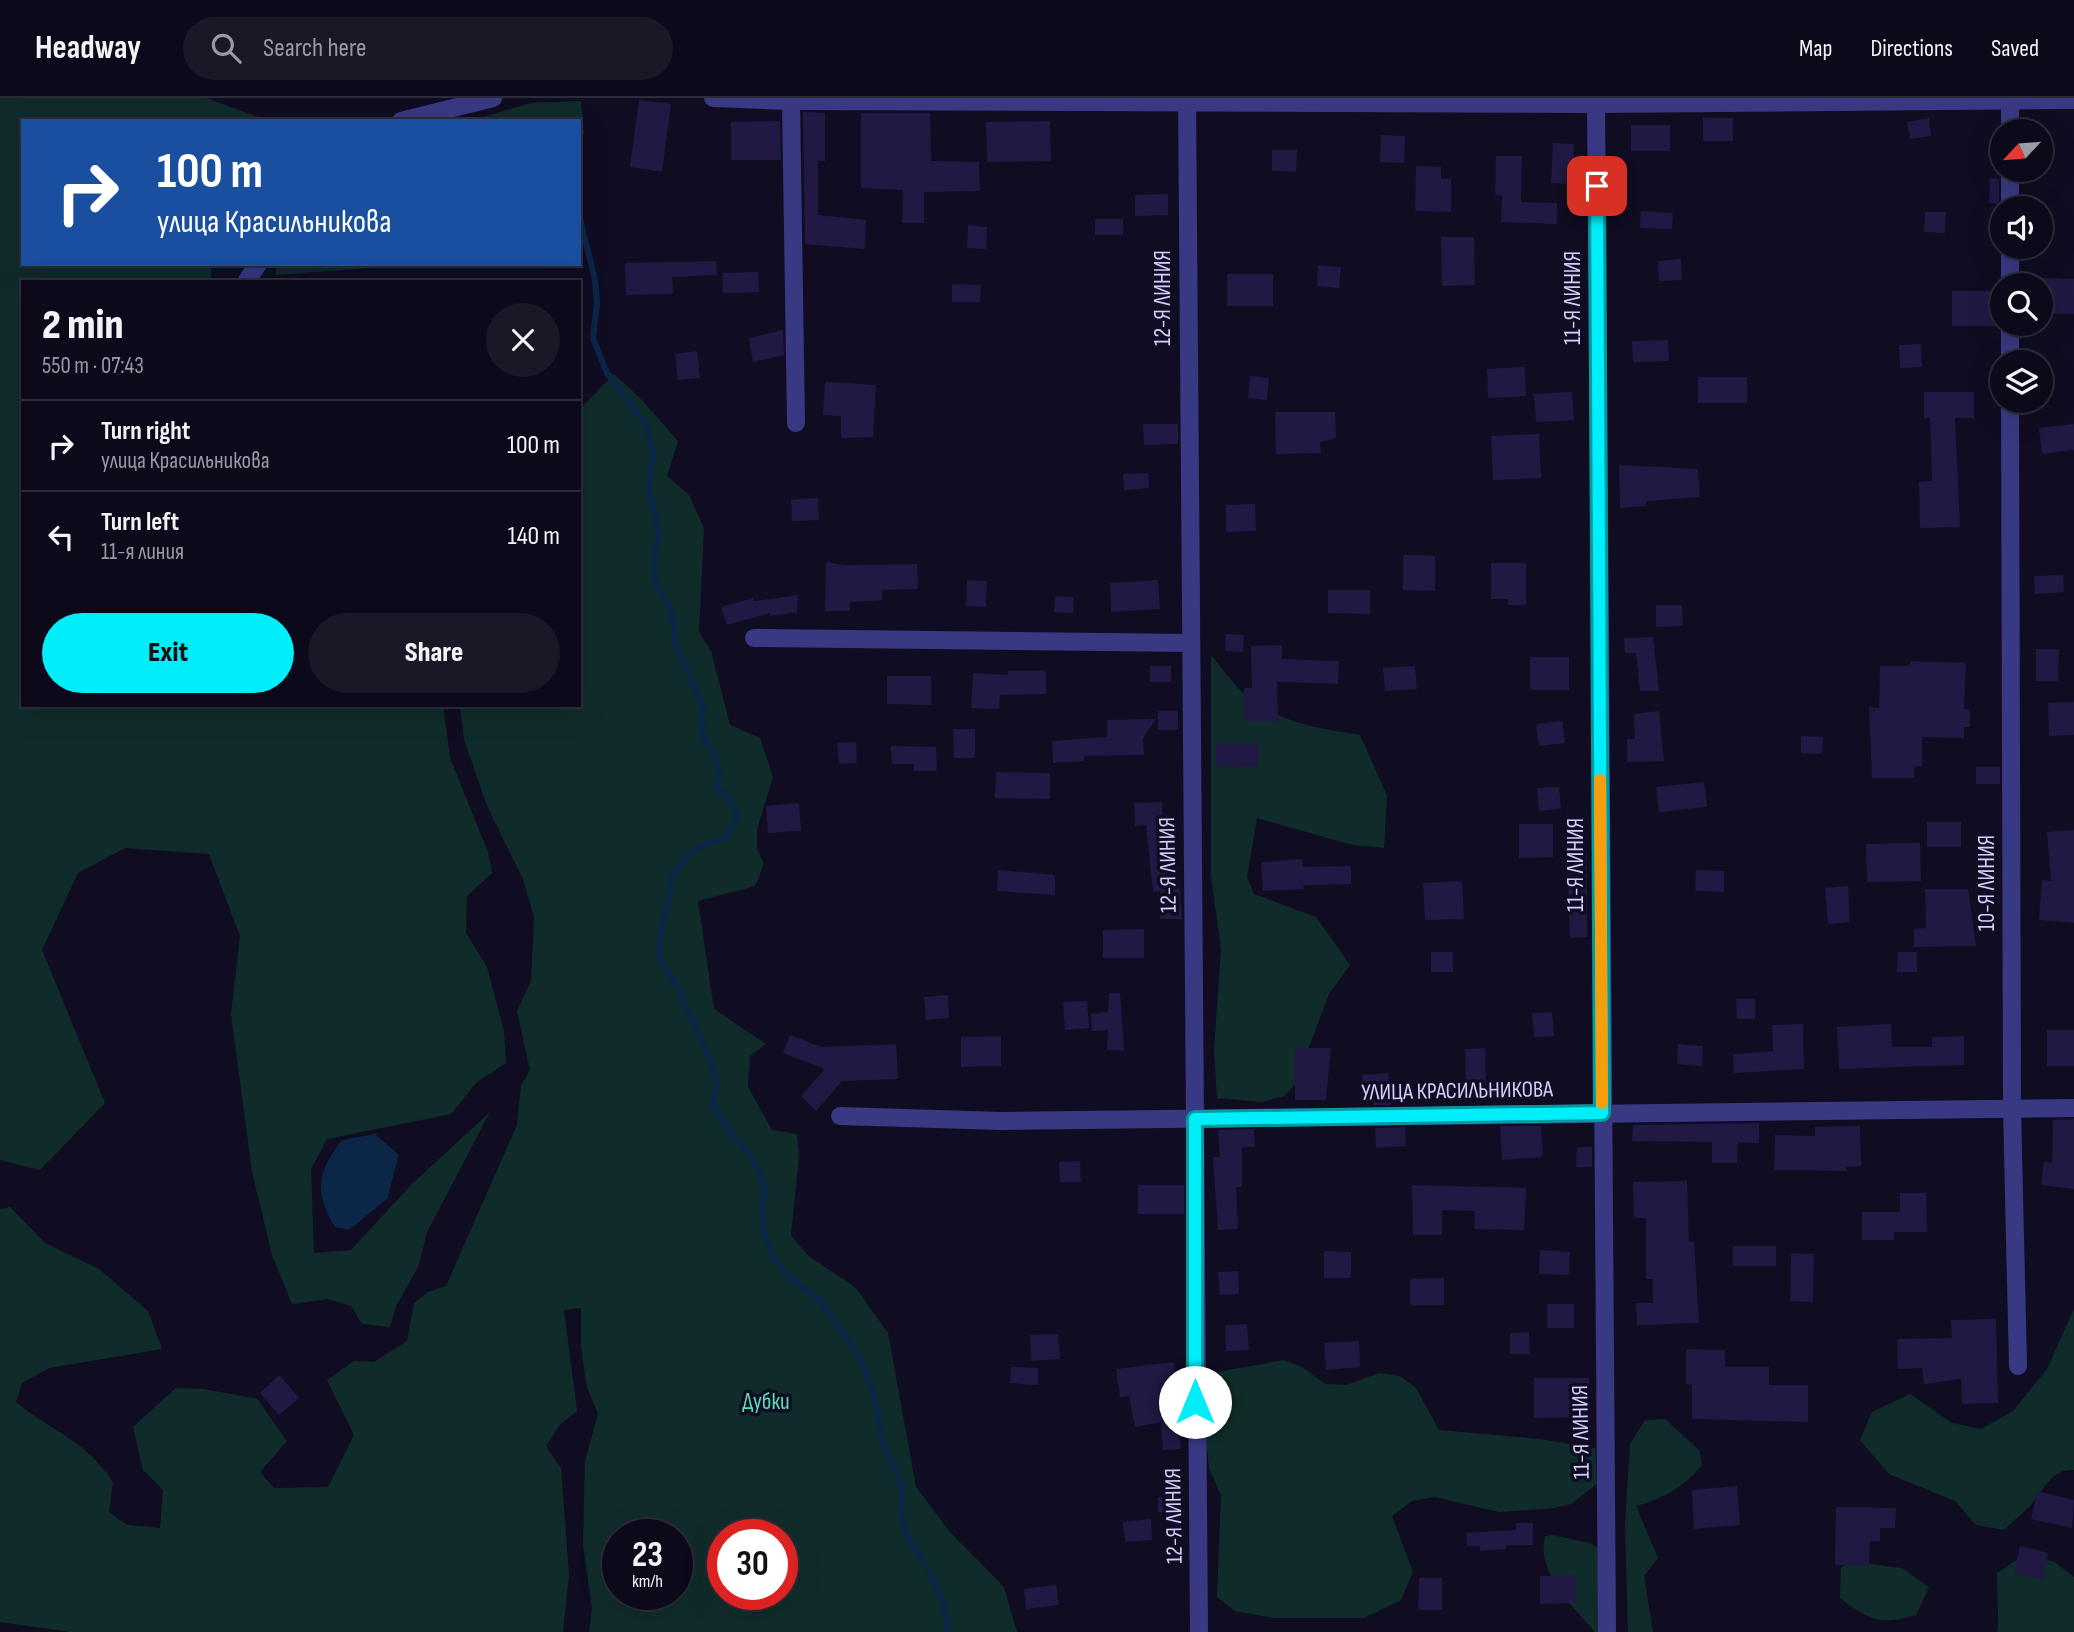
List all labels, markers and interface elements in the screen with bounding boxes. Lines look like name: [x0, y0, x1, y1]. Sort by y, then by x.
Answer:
search box: [183, 17, 673, 80]
text: Headway: [35, 28, 141, 68]
icon: search: [207, 29, 245, 67]
text: Search here: [263, 33, 366, 64]
text: Map: [1799, 34, 1832, 63]
text: Directions: [1870, 34, 1953, 63]
text: Saved: [1991, 34, 2039, 63]
north arrow: [1990, 119, 2053, 182]
map controls: [1990, 119, 2053, 413]
text: 100 m: [157, 143, 263, 202]
icon: right: [42, 147, 133, 238]
pin: [1567, 156, 1627, 216]
icon: arrive: [1578, 167, 1616, 205]
button: sound: [1990, 196, 2053, 259]
text: улица Красильникова: [157, 203, 392, 242]
street label: 12-Я ЛИНИЯ: [1149, 250, 1177, 346]
street label: 11-Я ЛИНИЯ: [1559, 251, 1587, 345]
button: search: [1990, 273, 2053, 336]
text: 2 min: [42, 300, 123, 351]
button: close: [486, 303, 560, 377]
button: layers: [1990, 350, 2053, 413]
text: 550 m · 07:43: [42, 352, 144, 380]
text: Turn right: [101, 416, 190, 447]
icon: right: [42, 427, 80, 465]
text: 100 m: [507, 430, 560, 461]
text: улица Красильникова: [101, 447, 270, 475]
text: Turn left: [101, 507, 179, 538]
icon: left: [42, 518, 80, 556]
text: 140 m: [508, 521, 560, 552]
text: 11-я линия: [101, 538, 184, 566]
button: Exit: [42, 613, 294, 693]
button: Share: [308, 613, 560, 693]
street label: 12-Я ЛИНИЯ: [1153, 817, 1183, 913]
street label: 11-Я ЛИНИЯ: [1562, 818, 1590, 912]
street label: 10-Я ЛИНИЯ: [1973, 835, 2001, 931]
street label: УЛИЦА КРАСИЛЬНИКОВА: [1361, 1075, 1553, 1107]
position arrow: [1158, 1365, 1232, 1439]
street label: 11-Я ЛИНИЯ: [1566, 1385, 1596, 1479]
park label: Дубки: [742, 1388, 790, 1416]
street label: 12-Я ЛИНИЯ: [1159, 1468, 1189, 1564]
speed limit sign: 30: [707, 1519, 798, 1610]
text: 23: [632, 1534, 663, 1577]
text: km/h: [632, 1571, 663, 1592]

